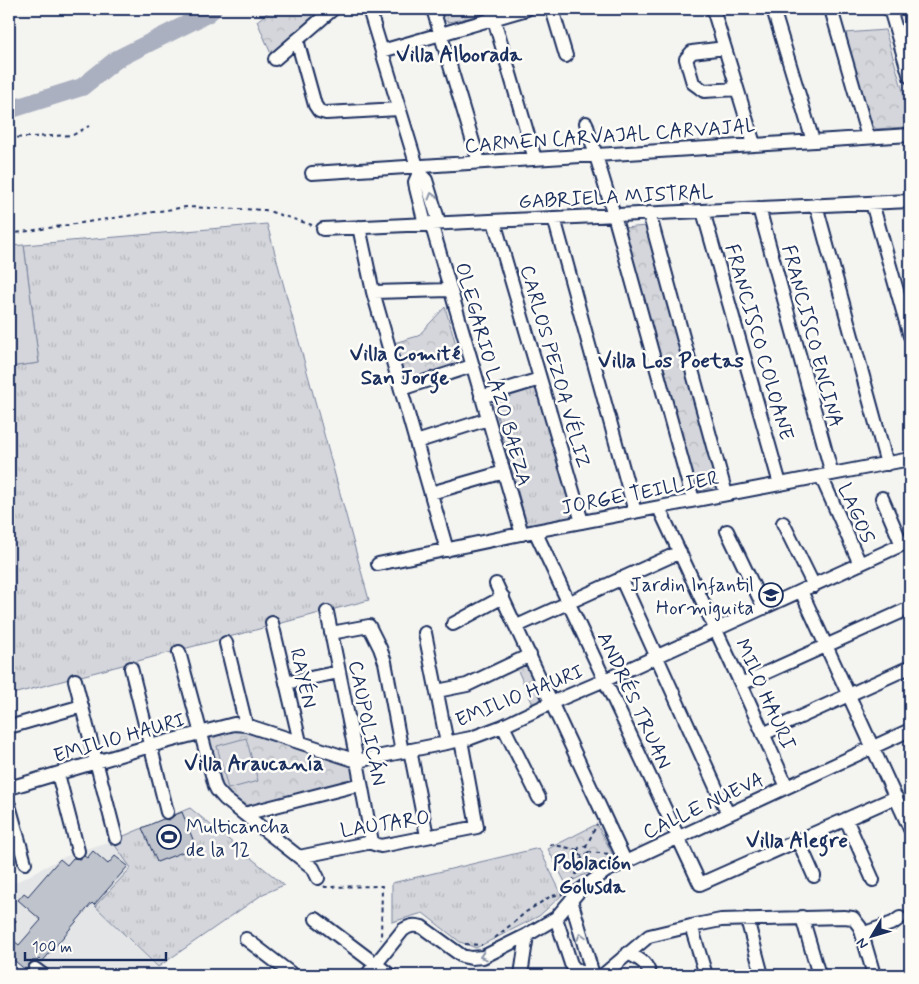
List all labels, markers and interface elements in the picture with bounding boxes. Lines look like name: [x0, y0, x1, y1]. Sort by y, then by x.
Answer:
district label: Villa Alborada: [396, 41, 523, 69]
street label: CARMEN CARVAJAL CARVAJAL: [464, 113, 756, 160]
street label: GABRIELA MISTRAL: [518, 179, 714, 216]
one-way arrow: [427, 192, 437, 200]
street label: FRANCISCO COLOANE: [718, 241, 800, 444]
street label: FRANCISCO ENCINA: [774, 242, 849, 431]
street label: OLEGARIO LAZO BAEZA: [448, 260, 537, 489]
street label: CARLOS PEZOA VÉLIZ: [513, 262, 597, 471]
district label: Villa Comité San Jorge: [350, 340, 461, 394]
district label: Villa Los Poetas: [598, 347, 745, 375]
street label: JORGE TEILLIER: [559, 465, 722, 522]
street label: LAGOS: [830, 479, 881, 548]
place label: Jardin Infantil Hormiguita: [630, 572, 754, 622]
school or university icon: Jardin Infantil Hormiguita: [758, 582, 784, 608]
street label: ANDRÉS TRUAN: [590, 628, 677, 773]
street label: MILO HAURI: [728, 635, 801, 755]
street label: RAYÉN: [283, 646, 323, 711]
street label: CAUPOLICÁN: [341, 658, 392, 788]
street label: EMILIO HAURI: [452, 658, 588, 734]
street label: EMILIO HAURI: [50, 707, 188, 770]
district label: Villa Araucanía: [184, 750, 324, 778]
street label: CALLE NUEVA: [639, 766, 769, 846]
street label: LAUTARO: [339, 804, 432, 845]
place label: Multicancha de la 12: [186, 814, 290, 864]
sports icon: Multicancha de la 12: [156, 824, 182, 850]
district label: Villa Alegre: [746, 827, 848, 857]
district label: Población Golusda: [553, 849, 631, 901]
north arrow: [846, 912, 896, 962]
scale bar: [25, 929, 166, 961]
one-way arrow: [577, 932, 587, 940]
text: N: [853, 934, 873, 953]
text: 100 m: [32, 938, 72, 958]
one-way arrow: [479, 950, 488, 960]

